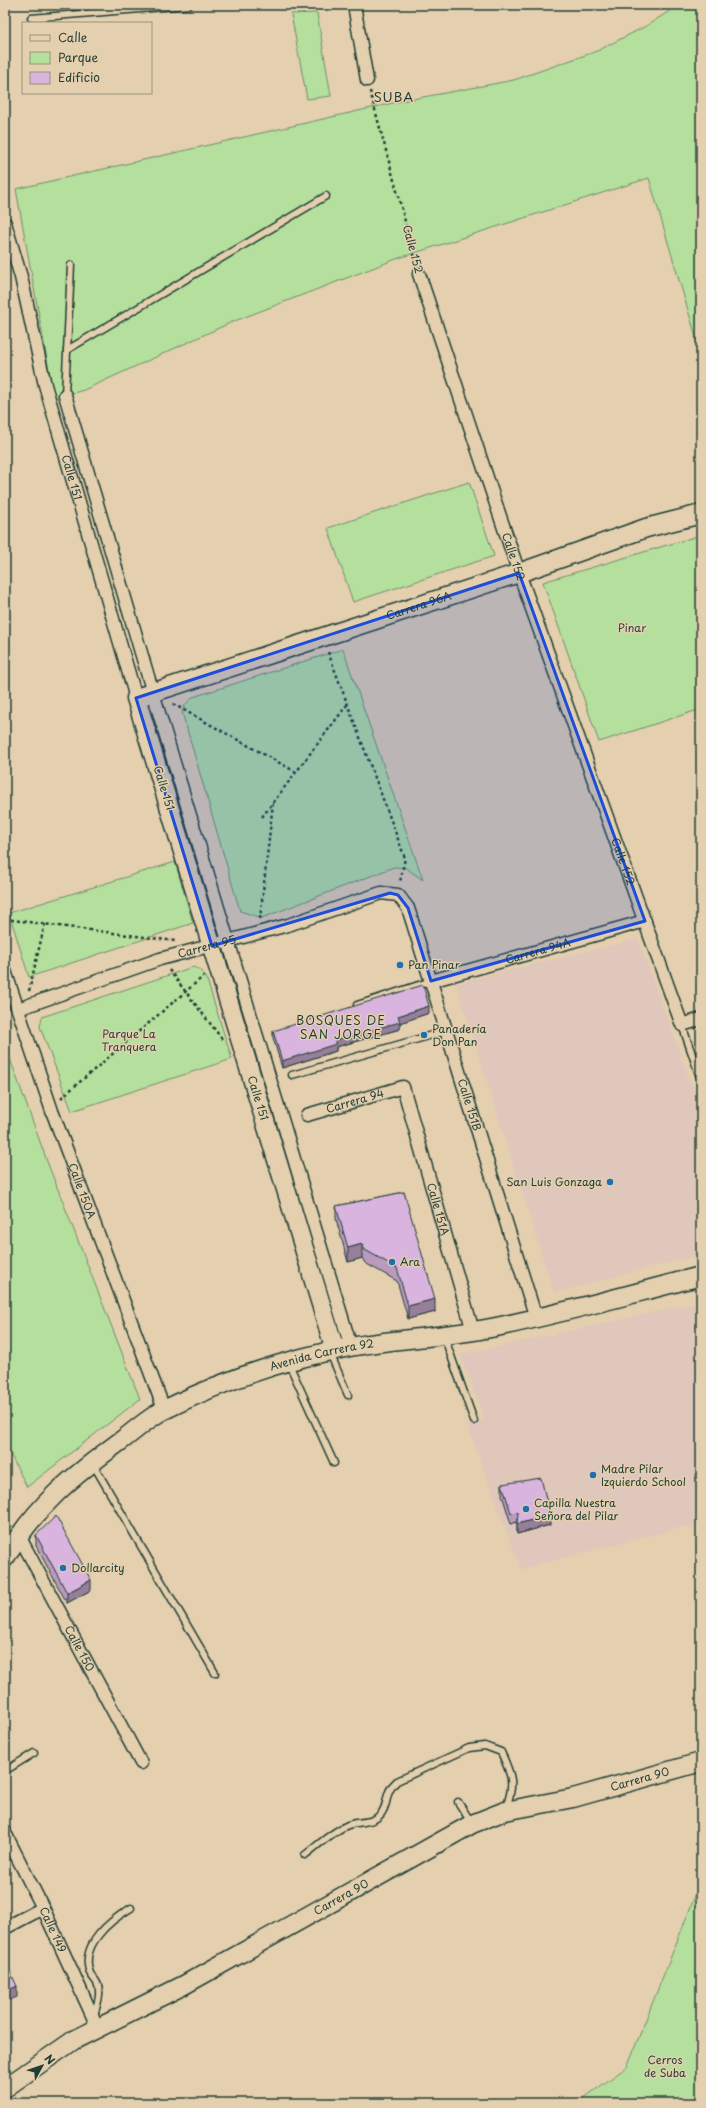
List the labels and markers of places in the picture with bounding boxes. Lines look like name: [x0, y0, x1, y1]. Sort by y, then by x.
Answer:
place label: Pan Pinar: [408, 956, 460, 973]
marker: Pan Pinar: [395, 960, 405, 970]
place label: Panadería Don Pan: [432, 1020, 487, 1050]
marker: Panadería Don Pan: [419, 1030, 429, 1040]
place label: San Luis Gonzaga: [506, 1173, 602, 1190]
marker: San Luis Gonzaga: [605, 1177, 615, 1187]
place label: Ara: [400, 1253, 420, 1270]
marker: Ara: [387, 1257, 397, 1267]
place label: Madre Pilar Izquierdo School: [601, 1460, 686, 1490]
marker: Madre Pilar Izquierdo School: [588, 1470, 598, 1480]
place label: Capilla Nuestra Señora del Pilar: [534, 1494, 619, 1524]
marker: Capilla Nuestra Señora del Pilar: [521, 1504, 531, 1514]
place label: Dollarcity: [71, 1559, 125, 1576]
marker: Dollarcity: [58, 1563, 68, 1573]

